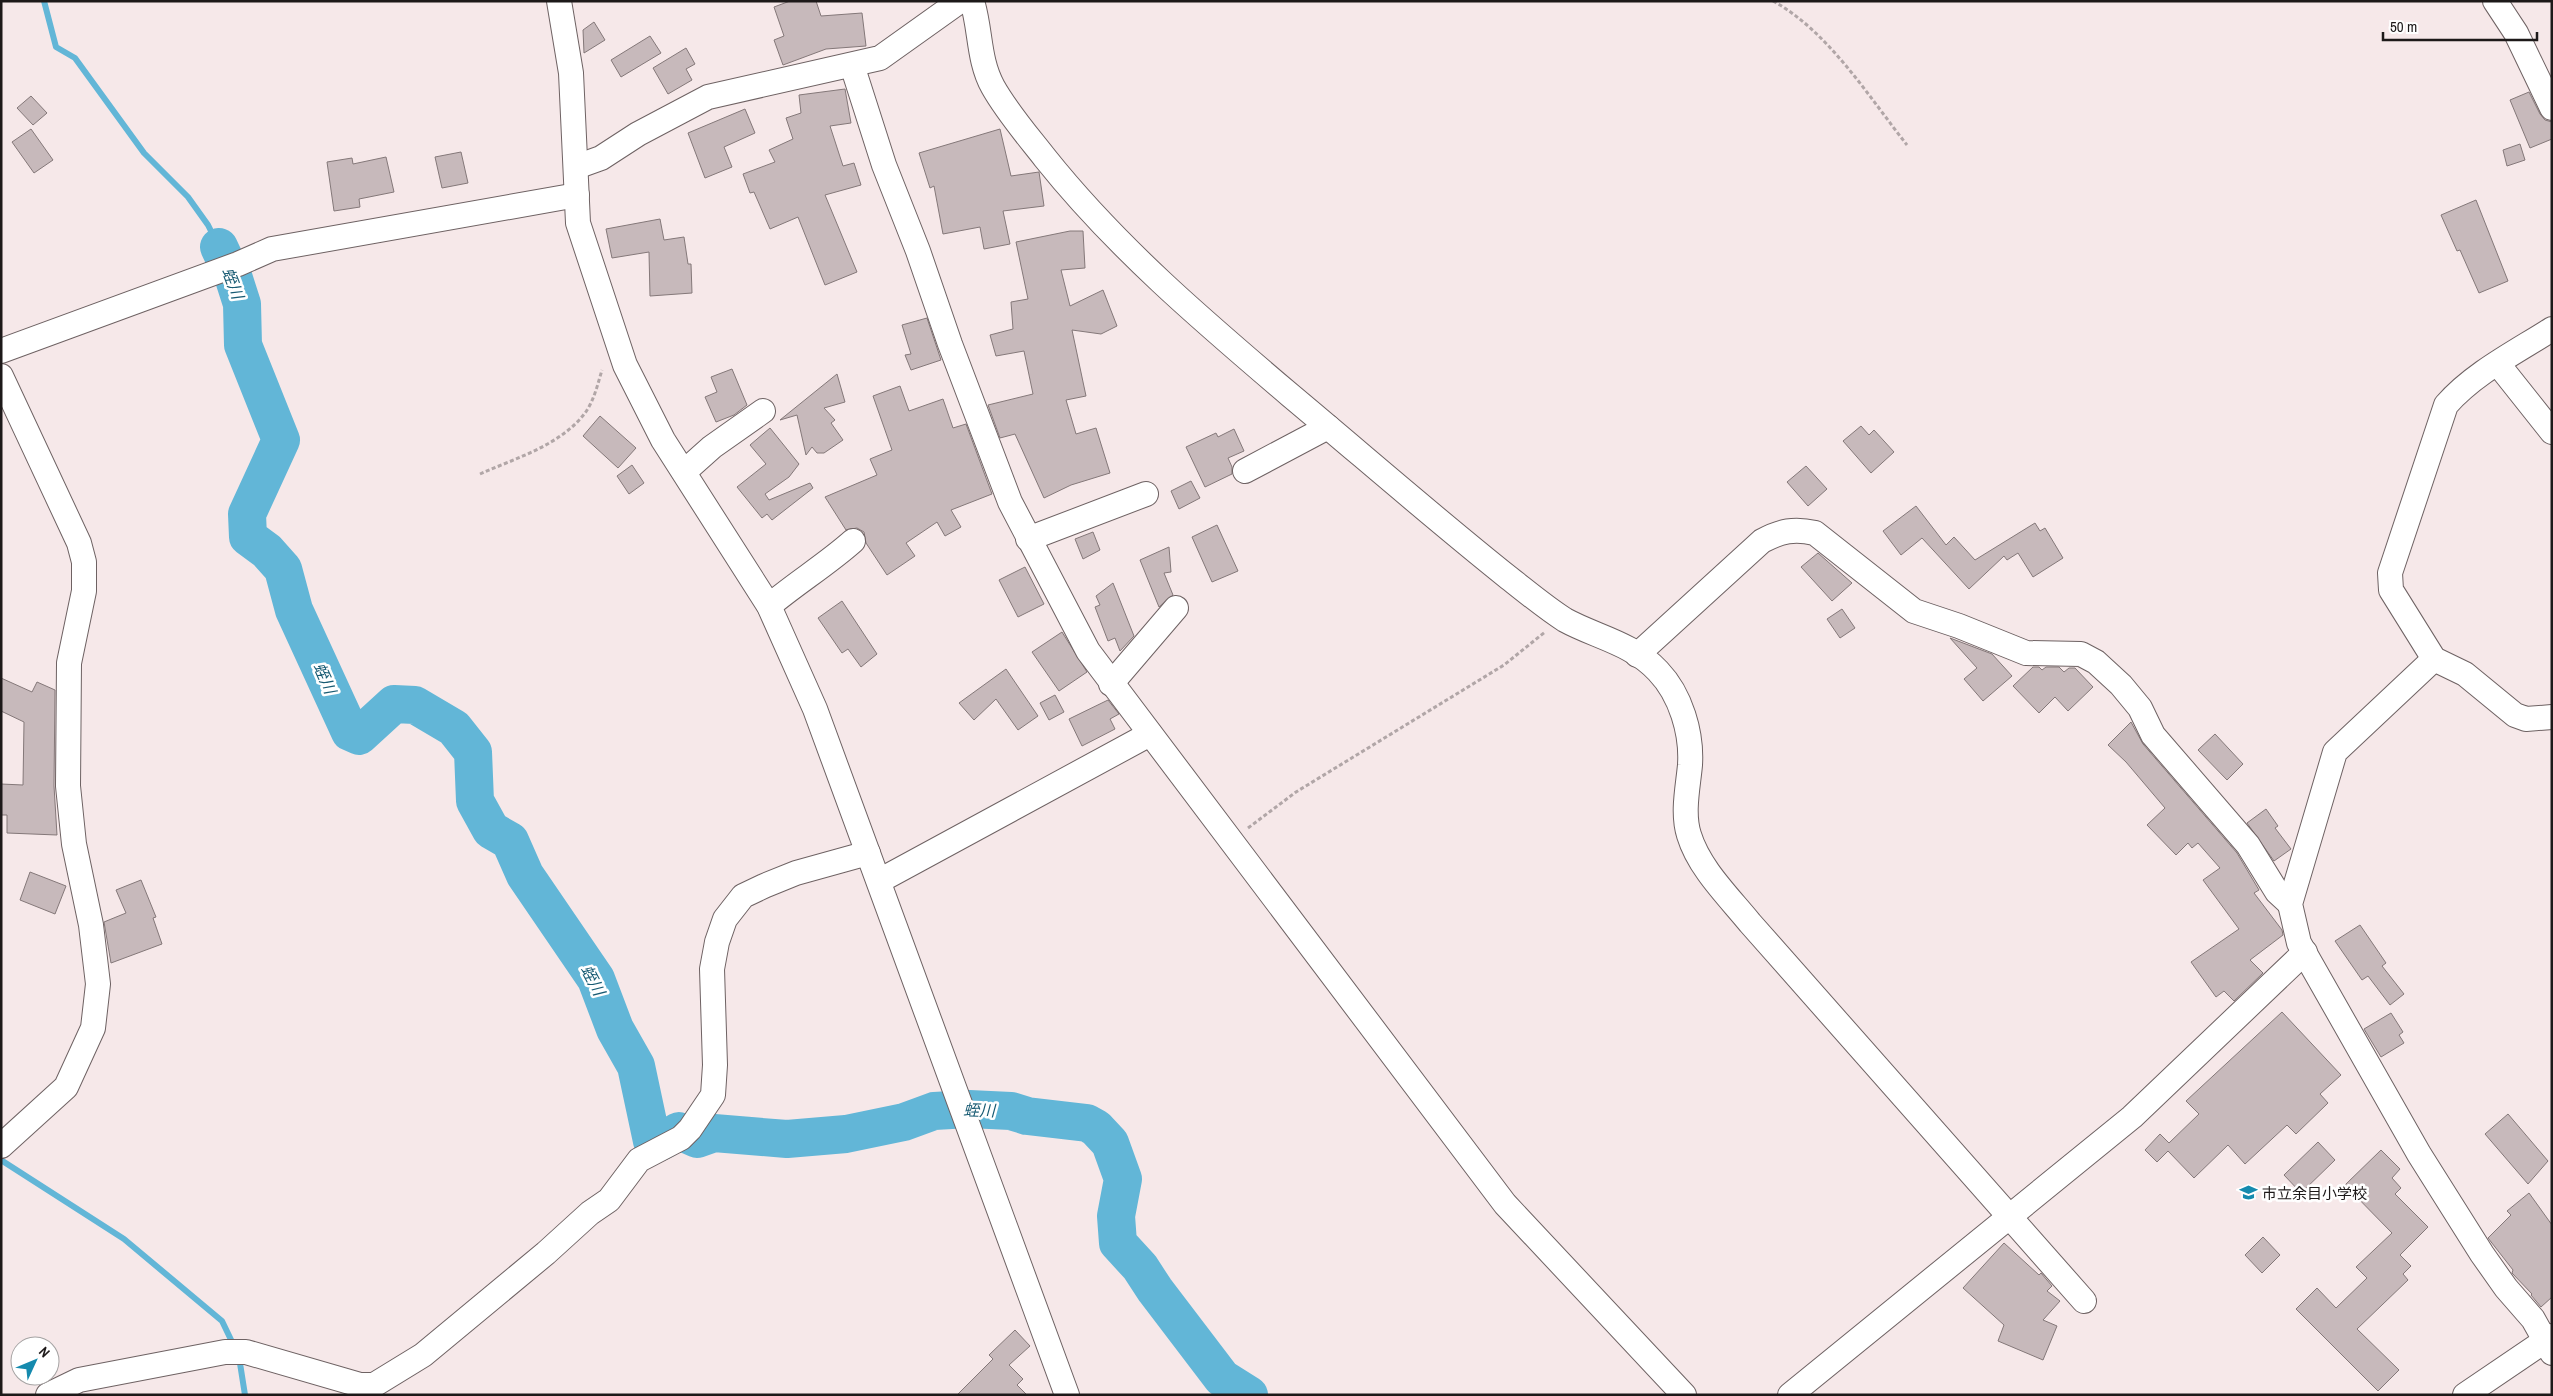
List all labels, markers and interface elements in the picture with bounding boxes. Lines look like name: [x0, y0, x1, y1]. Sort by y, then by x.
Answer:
scale bar: [2383, 10, 2537, 42]
text: 50 m: [2390, 16, 2417, 37]
water label: 蛭川: [217, 264, 250, 304]
water label: 蛭川: [308, 659, 342, 699]
water label: 蛭川: [576, 961, 611, 1001]
water label: 蛭川: [963, 1099, 997, 1121]
school or university icon: 市立余目小学校: [2238, 1183, 2258, 1203]
place label: 市立余目小学校: [2262, 1183, 2367, 1204]
north arrow: [10, 1336, 60, 1386]
text: N: [35, 1343, 54, 1361]

